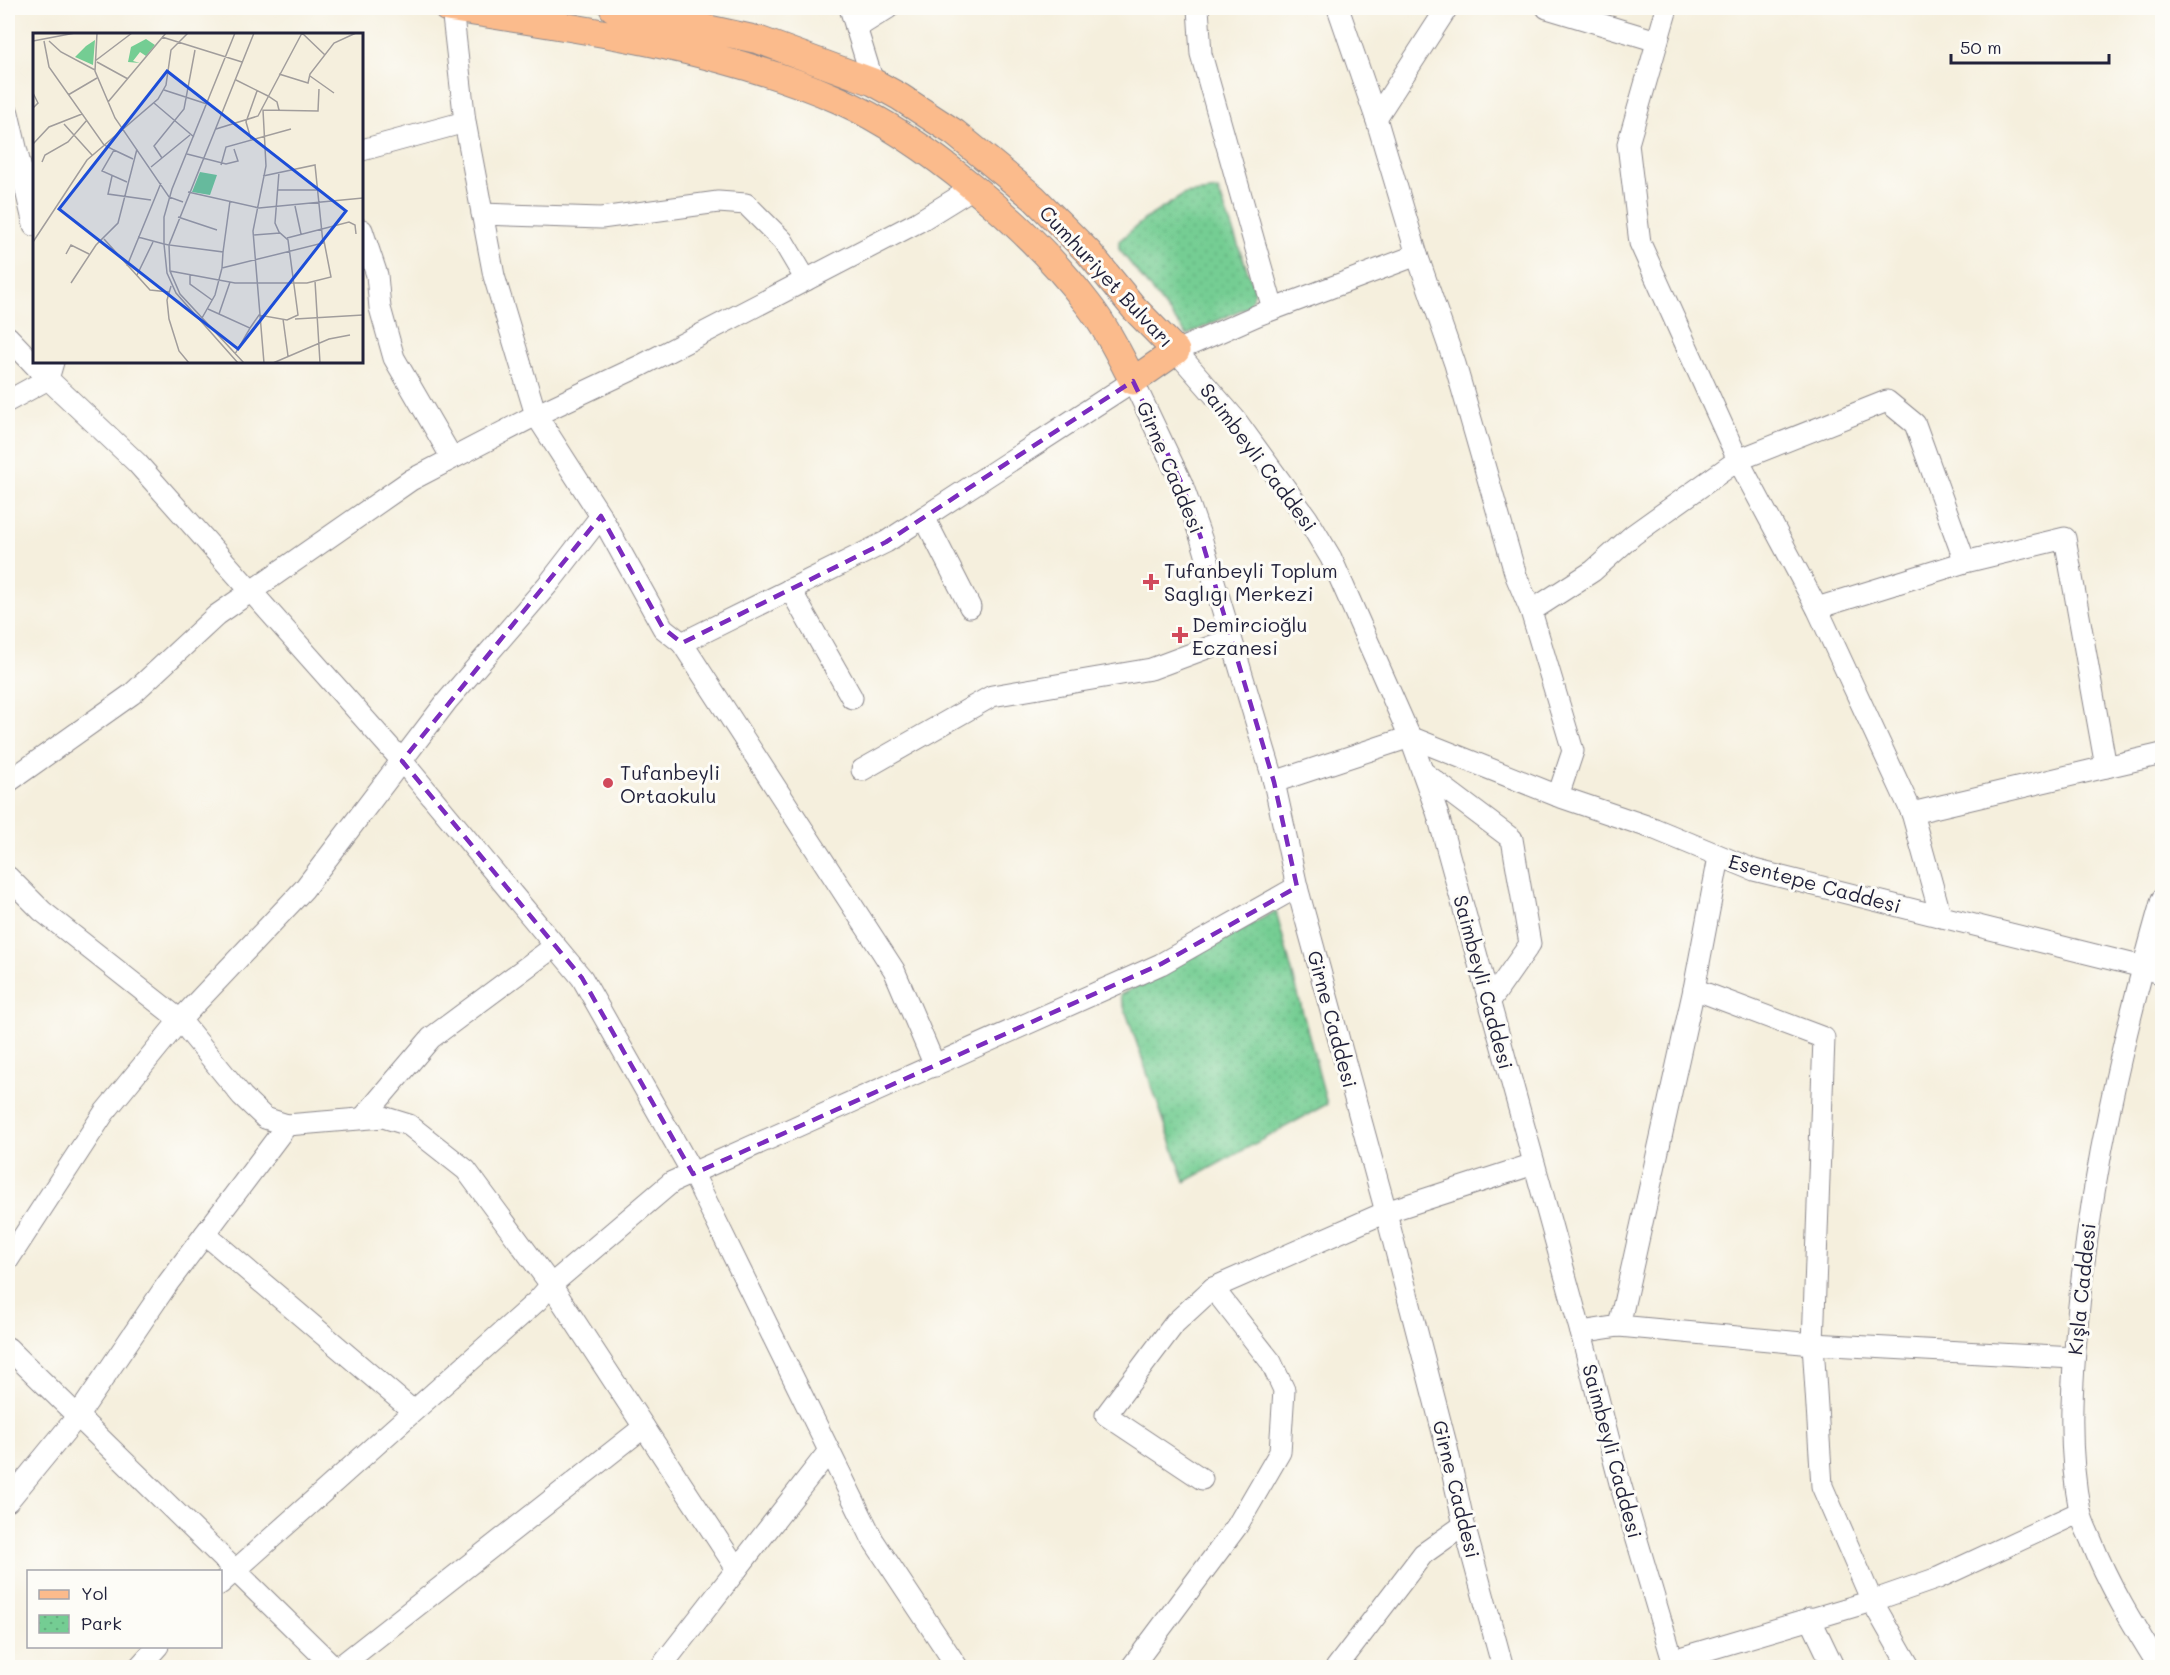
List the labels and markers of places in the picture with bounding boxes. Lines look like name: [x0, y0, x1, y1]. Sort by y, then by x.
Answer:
place label: Tufanbeyli Toplum Saglıgı Merkezi: [1164, 557, 1338, 606]
marker: Tufanbeyli Toplum Saglıgı Merkezi: [1142, 573, 1160, 591]
place label: Demircioğlu Eczanesi: [1192, 611, 1308, 660]
marker: Demircioğlu Eczanesi: [1173, 628, 1187, 642]
place label: Tufanbeyli Ortaokulu: [620, 759, 720, 808]
marker: Tufanbeyli Ortaokulu: [601, 776, 615, 790]

